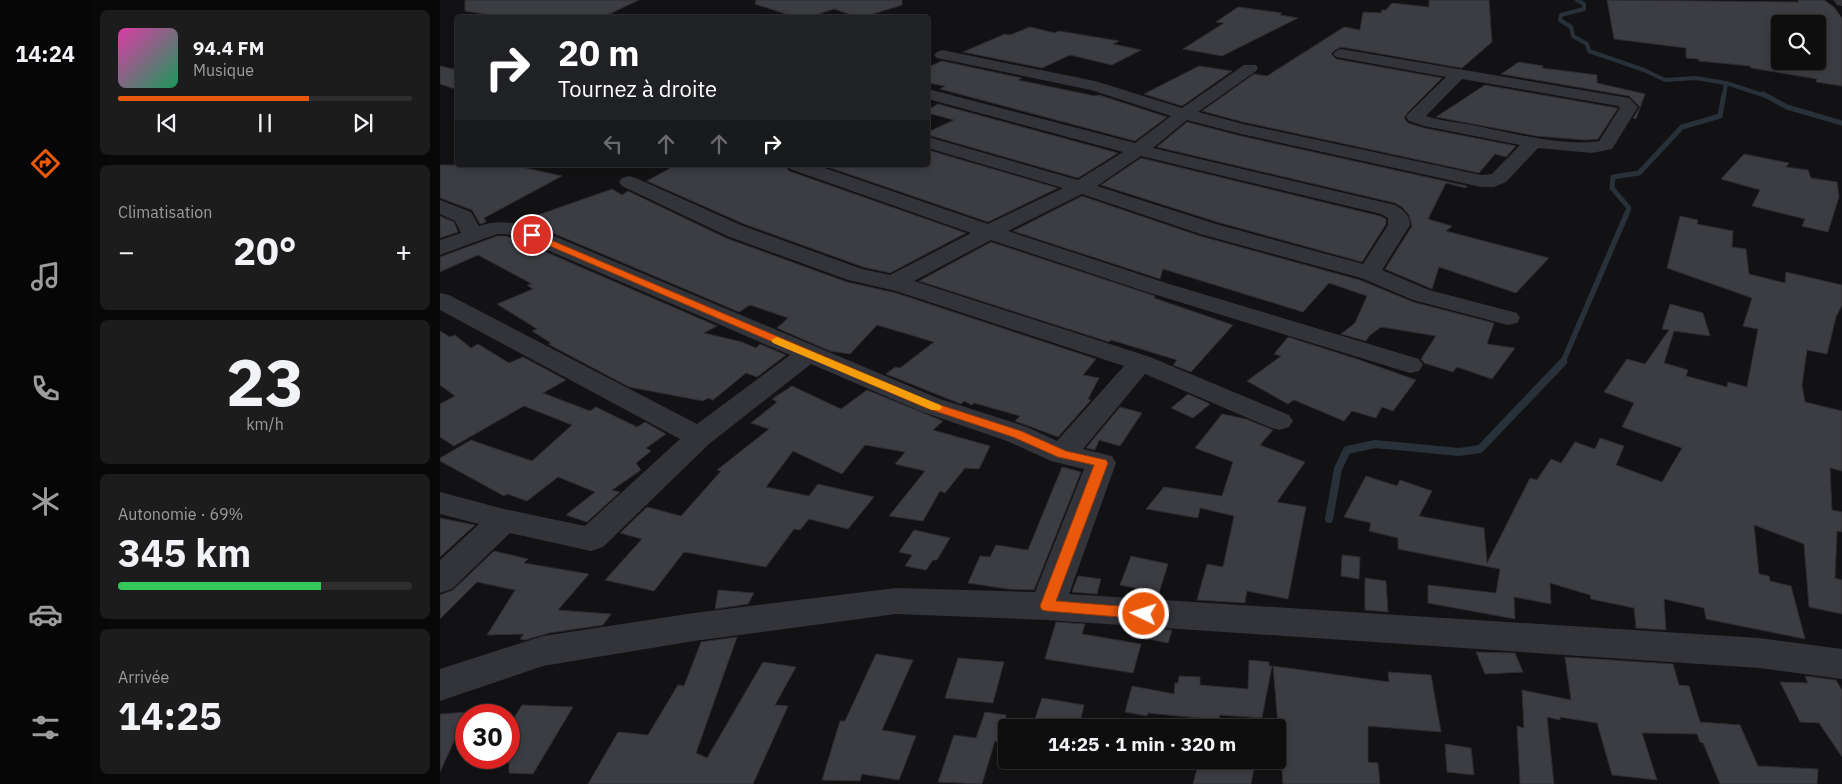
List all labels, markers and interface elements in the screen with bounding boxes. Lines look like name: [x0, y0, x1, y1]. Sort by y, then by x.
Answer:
map controls: [1771, 15, 1826, 70]
button: search: [1771, 15, 1826, 70]
text: 20 m: [558, 30, 640, 76]
icon: right: [475, 35, 540, 100]
text: 94.4 FM: [193, 36, 264, 60]
text: 14:24: [15, 39, 75, 68]
text: Musique: [193, 60, 254, 80]
text: Tournez à droite: [558, 74, 717, 103]
icon: previous: [153, 109, 181, 137]
icon: pause: [251, 109, 279, 137]
icon: next: [349, 109, 377, 137]
icon: left: [599, 130, 627, 158]
icon: ahead: [652, 130, 680, 158]
icon: ahead: [705, 130, 733, 158]
icon: right: [758, 130, 786, 158]
icon: directions: [28, 146, 63, 181]
text: Climatisation: [118, 202, 212, 222]
pin: [511, 214, 553, 256]
icon: arrive: [518, 221, 546, 249]
text: 20°: [233, 226, 297, 275]
text: −: [118, 233, 135, 270]
text: +: [395, 233, 412, 270]
icon: music: [28, 259, 63, 294]
text: 23: [226, 339, 304, 424]
icon: phone: [28, 371, 63, 406]
text: km/h: [246, 414, 284, 434]
icon: climate: [28, 484, 63, 519]
text: Autonomie · 69%: [118, 504, 243, 524]
text: 345 km: [118, 528, 251, 577]
position arrow: [1117, 587, 1169, 639]
icon: car: [28, 597, 63, 632]
text: Arrivée: [118, 667, 169, 687]
text: 14:25: [118, 691, 222, 740]
speed limit sign: 30: [455, 704, 520, 769]
icon: filters: [28, 710, 63, 745]
text: 14:25 · 1 min · 320 m: [1048, 732, 1236, 756]

